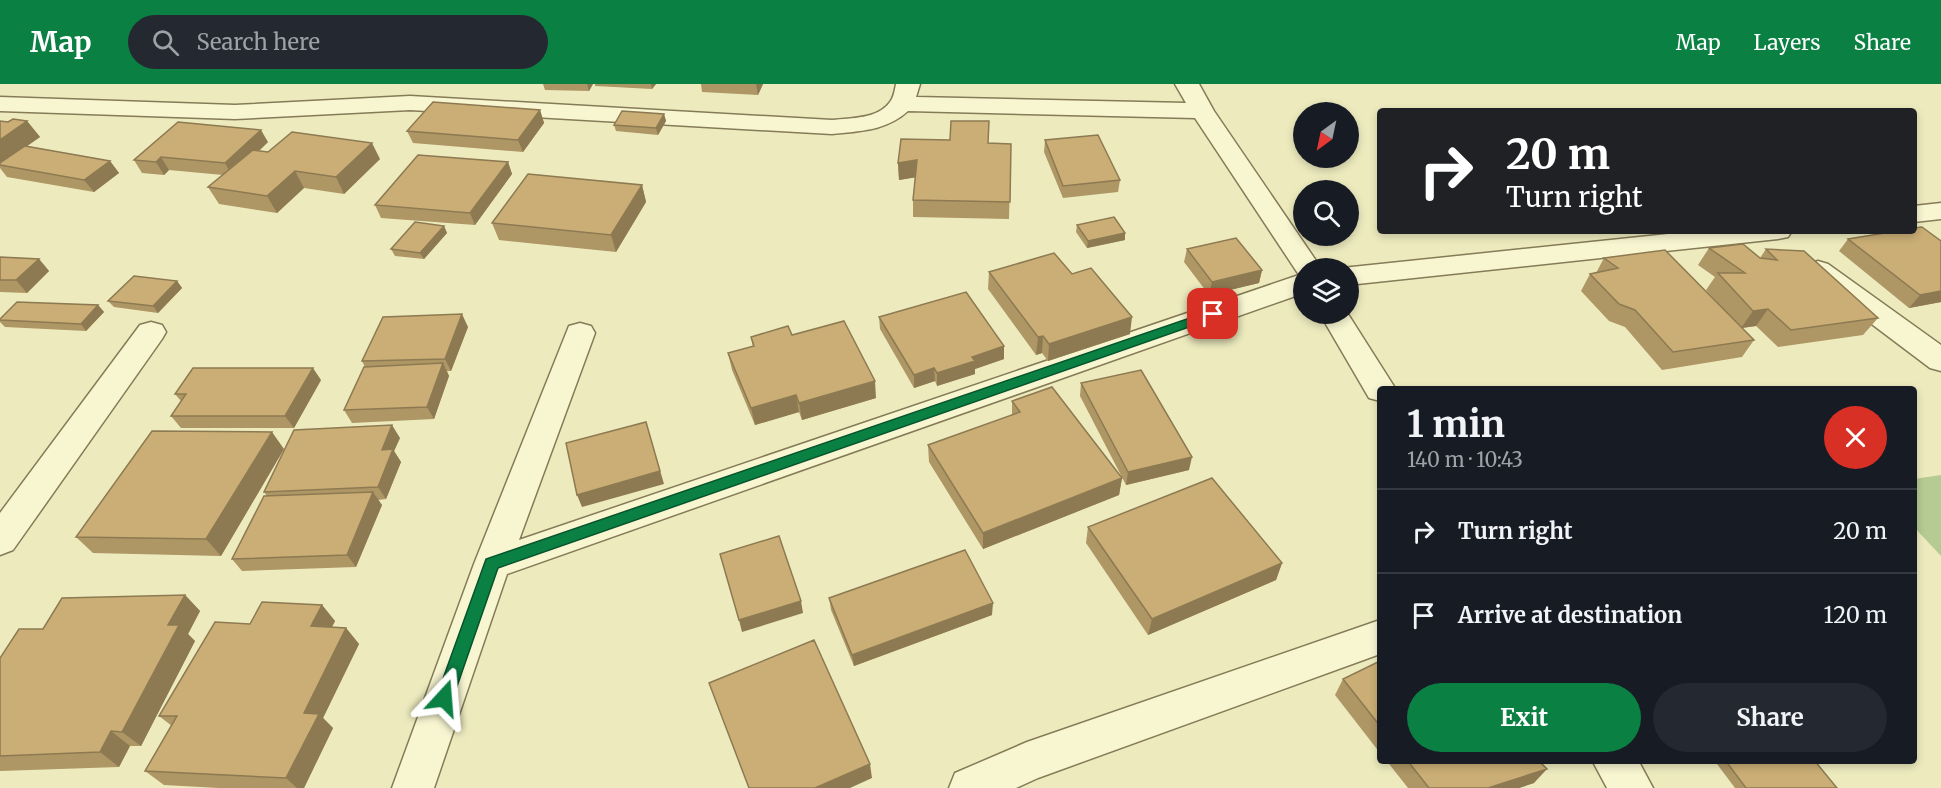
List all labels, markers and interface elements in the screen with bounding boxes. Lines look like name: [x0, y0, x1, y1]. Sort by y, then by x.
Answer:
search box: [128, 15, 548, 69]
text: Map: [30, 24, 92, 60]
icon: search: [149, 26, 182, 59]
text: Search here: [197, 28, 320, 56]
text: Map: [1676, 29, 1721, 56]
text: Layers: [1754, 29, 1821, 56]
text: Share: [1854, 29, 1911, 56]
north arrow: [1293, 102, 1359, 168]
map controls: [1293, 102, 1359, 324]
text: 20 m: [1506, 128, 1610, 180]
icon: right: [1407, 132, 1485, 210]
button: search: [1293, 180, 1359, 246]
text: Turn right: [1506, 180, 1643, 214]
button: layers: [1293, 258, 1359, 324]
pin: [1187, 288, 1238, 339]
icon: arrive: [1196, 297, 1229, 330]
text: 1 min: [1407, 402, 1505, 447]
button: close: [1824, 406, 1887, 469]
text: 140 m · 10:43: [1407, 447, 1523, 472]
icon: right: [1407, 515, 1440, 548]
text: Turn right: [1458, 517, 1572, 545]
text: 20 m: [1833, 517, 1887, 545]
icon: arrive: [1407, 599, 1440, 632]
text: Arrive at destination: [1458, 601, 1682, 629]
text: 120 m: [1823, 601, 1887, 629]
position arrow: [412, 666, 476, 730]
button: Exit: [1407, 683, 1641, 752]
button: Share: [1653, 683, 1887, 752]

